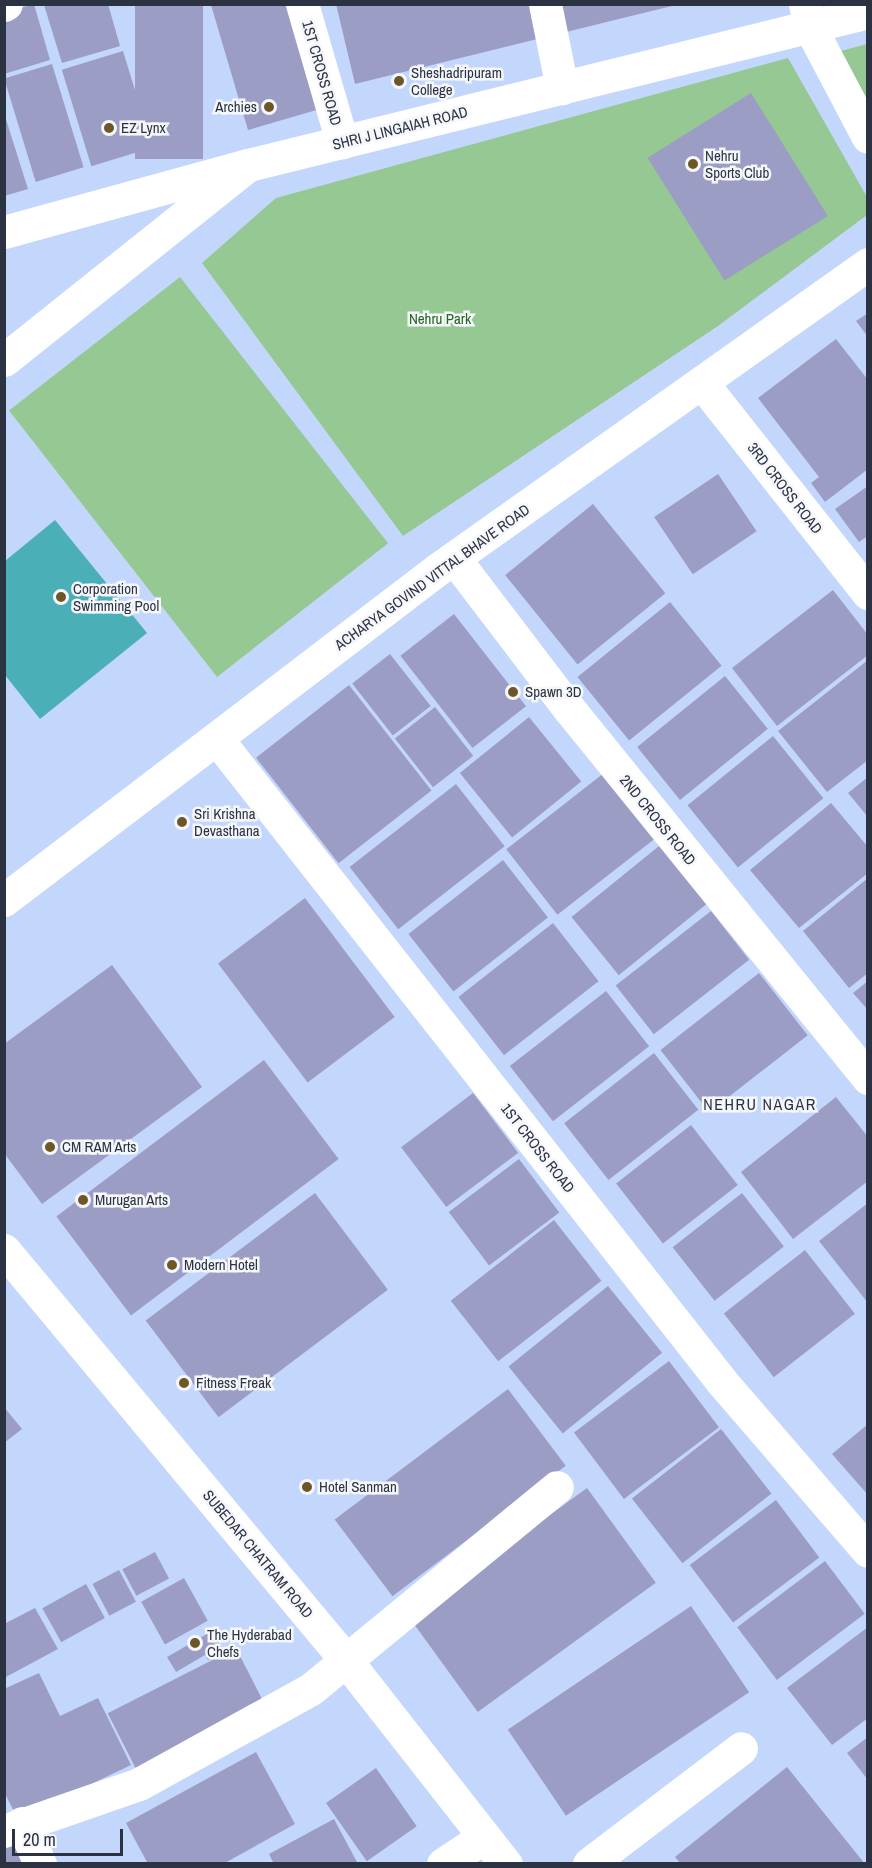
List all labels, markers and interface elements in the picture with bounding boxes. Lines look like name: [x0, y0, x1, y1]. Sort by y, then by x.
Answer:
street label: 1ST CROSS ROAD: [298, 18, 346, 128]
place label: Sheshadripuram College: [411, 63, 502, 98]
marker: Sheshadripuram College: [392, 74, 406, 88]
place label: Archies: [215, 98, 257, 116]
marker: Archies: [262, 100, 276, 114]
street label: SHRI J LINGAIAH ROAD: [331, 102, 469, 154]
place label: EZ Lynx: [121, 119, 166, 137]
marker: EZ Lynx: [102, 121, 116, 135]
place label: Nehru Sports Club: [705, 146, 769, 181]
marker: Nehru Sports Club: [686, 157, 700, 171]
park label: Nehru Park: [409, 310, 471, 328]
street label: 3RD CROSS ROAD: [744, 439, 826, 537]
street label: ACHARYA GOVIND VITTAL BHAVE ROAD: [331, 500, 533, 654]
place label: Corporation Swimming Pool: [73, 579, 159, 614]
marker: Corporation Swimming Pool: [54, 590, 68, 604]
place label: Spawn 3D: [525, 683, 582, 701]
marker: Spawn 3D: [506, 685, 520, 699]
street label: 2ND CROSS ROAD: [616, 771, 700, 869]
place label: Sri Krishna Devasthana: [194, 804, 260, 839]
marker: Sri Krishna Devasthana: [175, 815, 189, 829]
district label: NEHRU NAGAR: [703, 1094, 817, 1114]
street label: 1ST CROSS ROAD: [497, 1100, 579, 1196]
place label: CM RAM Arts: [62, 1138, 137, 1156]
marker: CM RAM Arts: [43, 1140, 57, 1154]
place label: Murugan Arts: [95, 1191, 169, 1209]
marker: Murugan Arts: [76, 1193, 90, 1207]
place label: Modern Hotel: [184, 1256, 258, 1274]
marker: Modern Hotel: [165, 1258, 179, 1272]
place label: Fitness Freak: [196, 1374, 271, 1392]
marker: Fitness Freak: [177, 1376, 191, 1390]
place label: Hotel Sanman: [319, 1478, 397, 1496]
marker: Hotel Sanman: [300, 1480, 314, 1494]
street label: SUBEDAR CHATRAM ROAD: [199, 1486, 317, 1622]
place label: The Hyderabad Chefs: [207, 1625, 292, 1660]
marker: The Hyderabad Chefs: [188, 1636, 202, 1650]
scale bar: [15, 1817, 126, 1855]
text: 20 m: [23, 1827, 56, 1852]

